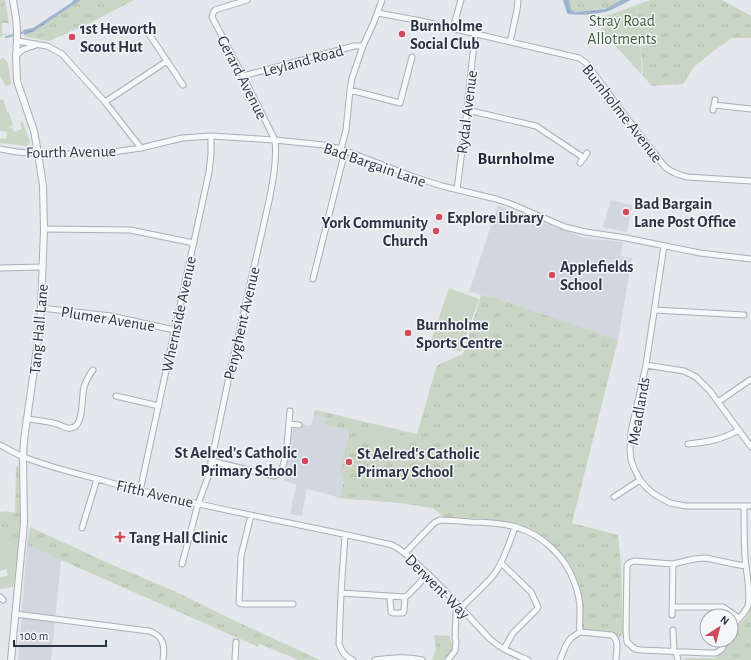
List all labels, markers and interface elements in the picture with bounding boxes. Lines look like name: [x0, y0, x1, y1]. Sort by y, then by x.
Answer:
park label: Stray Road Allotments: [587, 13, 657, 47]
place label: Burnholme Social Club: [410, 18, 483, 52]
place label: 1st Heworth Scout Hut: [80, 21, 156, 55]
marker: Burnholme Social Club: [397, 29, 407, 39]
marker: 1st Heworth Scout Hut: [67, 32, 77, 42]
street label: Gerard Avenue: [214, 33, 270, 122]
street label: Leyland Road: [261, 43, 346, 80]
street label: Burnholme Avenue: [579, 62, 665, 166]
street label: Rydal Avenue: [454, 69, 481, 155]
street label: Bad Bargain Lane: [321, 140, 428, 190]
street label: Fourth Avenue: [26, 143, 116, 161]
district label: Burnholme: [477, 150, 555, 167]
place label: Bad Bargain Lane Post Office: [634, 196, 736, 230]
marker: Bad Bargain Lane Post Office: [621, 207, 631, 217]
place label: Explore Library: [447, 210, 544, 227]
marker: Explore Library: [434, 212, 444, 222]
place label: York Community Church: [322, 215, 429, 249]
marker: York Community Church: [431, 226, 441, 236]
street label: Whernside Avenue: [159, 255, 199, 374]
place label: Applefields School: [560, 259, 633, 293]
street label: Penyghent Avenue: [221, 265, 264, 382]
marker: Applefields School: [547, 270, 557, 280]
street label: Tang Hall Lane: [27, 283, 51, 375]
street label: Plumer Avenue: [60, 304, 156, 334]
place label: Burnholme Sports Centre: [416, 317, 503, 351]
marker: Burnholme Sports Centre: [403, 328, 413, 338]
street label: Meadlands: [625, 376, 653, 447]
place label: St Aelred’s Catholic Primary School: [175, 445, 297, 480]
place label: St Aelred's Catholic Primary School: [357, 446, 479, 481]
marker: St Aelred’s Catholic Primary School: [300, 456, 310, 466]
marker: St Aelred's Catholic Primary School: [344, 457, 354, 467]
street label: Fifth Avenue: [115, 477, 195, 511]
place label: Tang Hall Clinic: [129, 530, 227, 546]
marker: Tang Hall Clinic: [114, 531, 126, 543]
street label: Derwent Way: [401, 551, 473, 623]
north arrow: [699, 608, 739, 648]
text: N: [718, 614, 731, 627]
scale bar: [14, 622, 106, 648]
text: 100 m: [20, 630, 48, 642]

